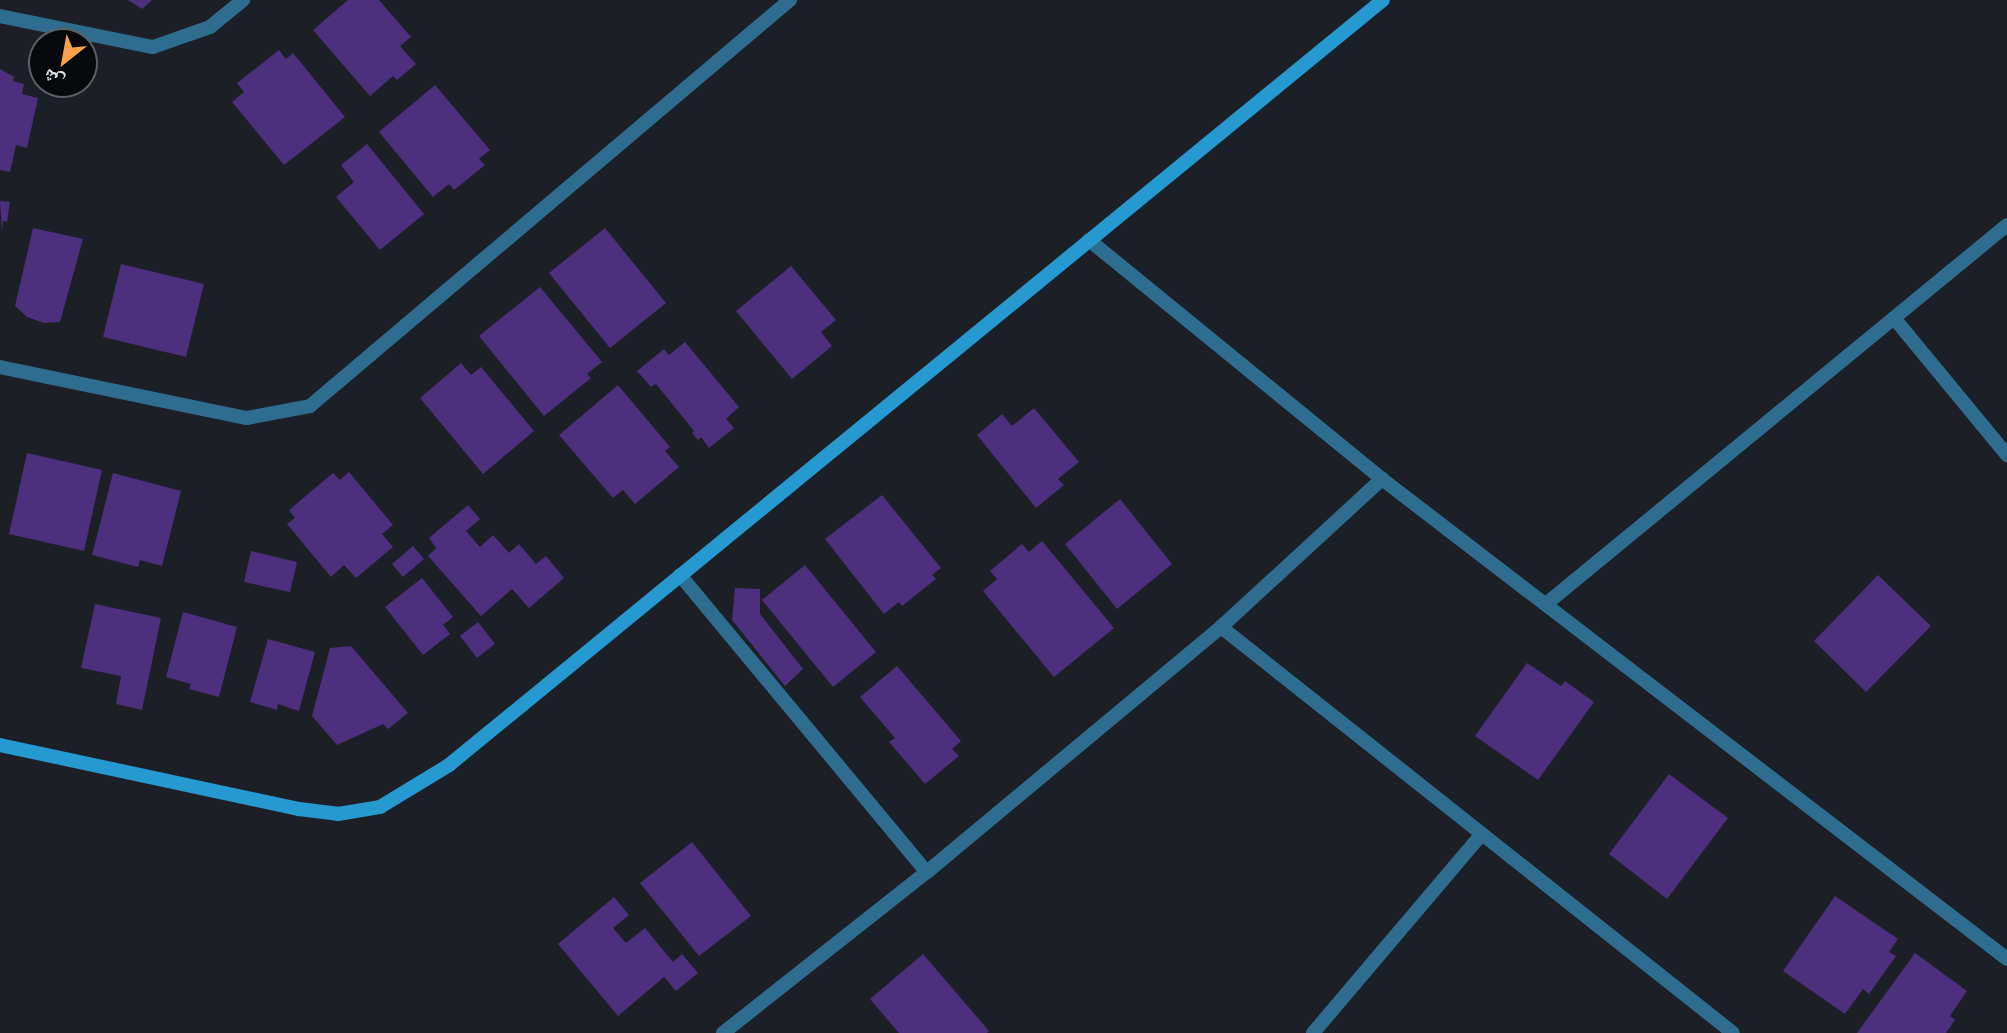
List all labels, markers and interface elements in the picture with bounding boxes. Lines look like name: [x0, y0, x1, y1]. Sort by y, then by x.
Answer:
north arrow: [28, 28, 98, 98]
text: ش: [38, 64, 68, 96]

